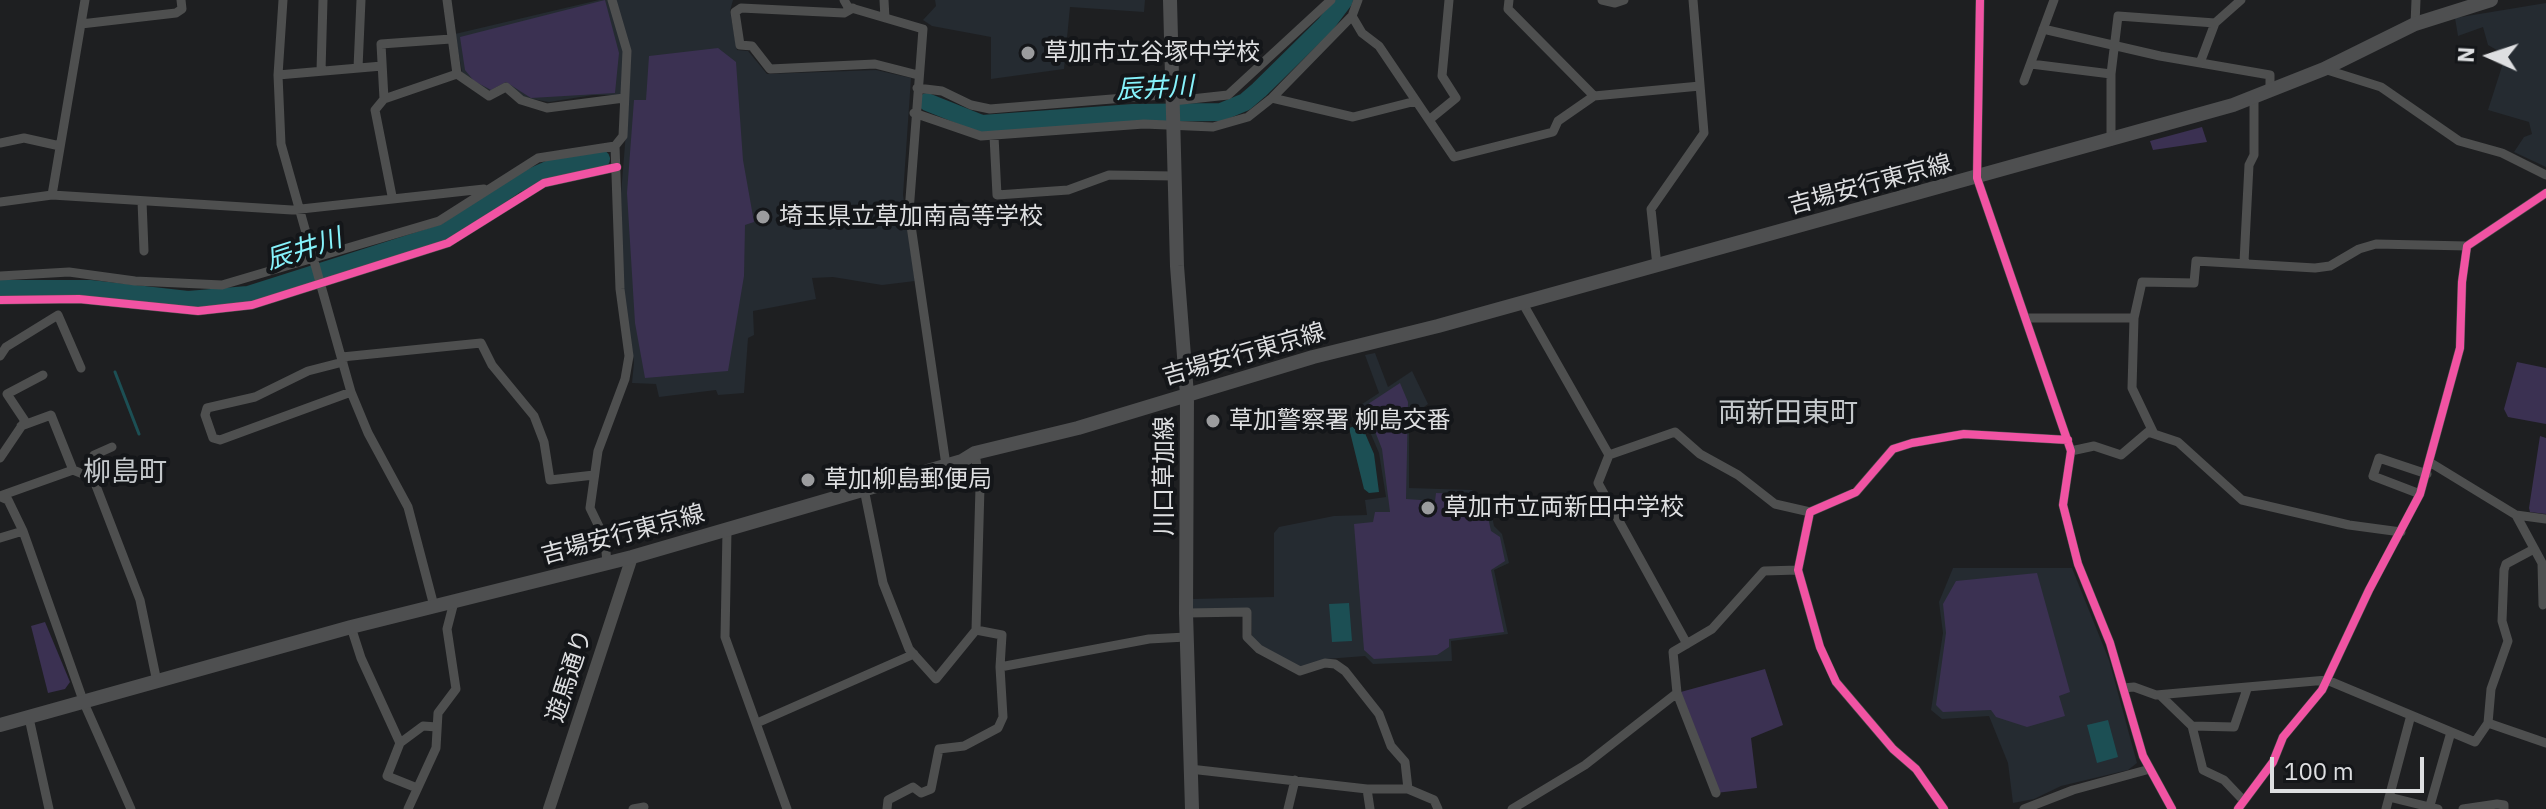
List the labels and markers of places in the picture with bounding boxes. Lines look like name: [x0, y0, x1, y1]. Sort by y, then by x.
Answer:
place label: 草加市立谷塚中学校: [1044, 39, 1260, 67]
marker: 草加市立谷塚中学校: [1019, 44, 1037, 62]
place label: 埼玉県立草加南高等学校: [779, 203, 1043, 231]
marker: 埼玉県立草加南高等学校: [754, 208, 772, 226]
place label: 草加警察署 柳島交番: [1229, 407, 1451, 435]
marker: 草加警察署 柳島交番: [1204, 412, 1222, 430]
place label: 草加柳島郵便局: [824, 466, 992, 494]
marker: 草加柳島郵便局: [799, 471, 817, 489]
place label: 草加市立両新田中学校: [1444, 494, 1684, 522]
marker: 草加市立両新田中学校: [1419, 499, 1437, 517]

